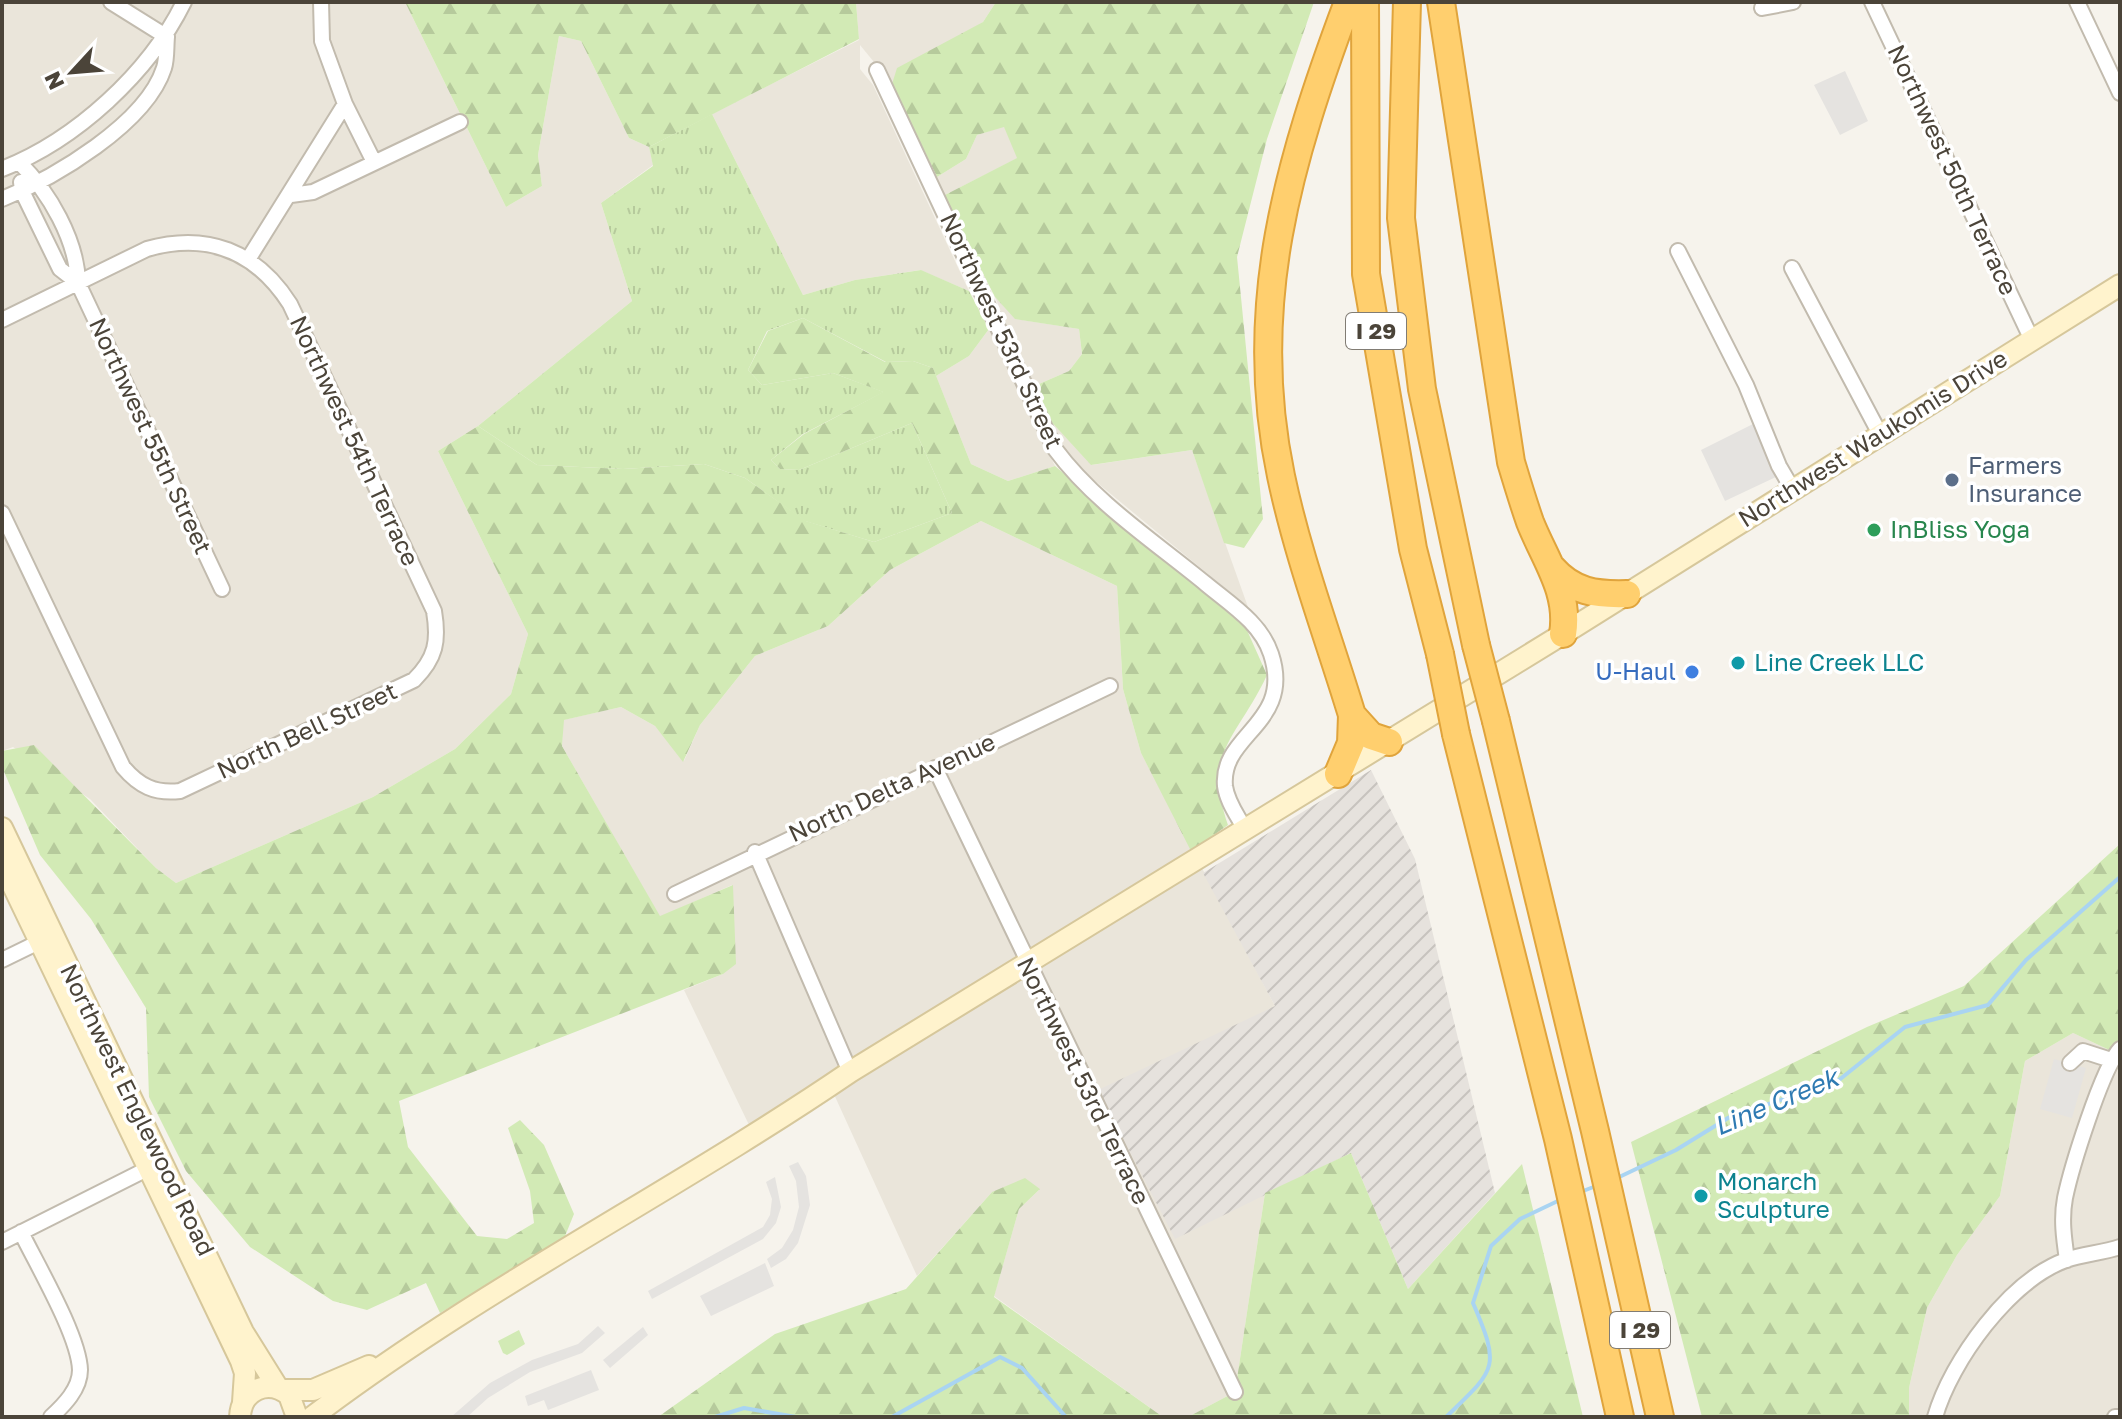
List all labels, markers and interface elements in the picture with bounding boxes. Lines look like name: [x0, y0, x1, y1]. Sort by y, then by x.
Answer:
north arrow: [32, 32, 112, 112]
street label: Northwest 50th Terrace: [1883, 40, 2024, 299]
text: N: [38, 68, 69, 94]
street label: Northwest 53rd Street: [935, 208, 1070, 453]
street label: Northwest 54th Terrace: [285, 311, 426, 570]
street label: Northwest 55th Street: [84, 313, 219, 558]
road number: I 29: [1346, 313, 1406, 349]
street label: Northwest Waukomis Drive: [1732, 343, 2012, 533]
place label: Farmers Insurance: [1968, 450, 2082, 507]
marker: Farmers Insurance: [1943, 471, 1961, 489]
place label: InBliss Yoga: [1890, 514, 2030, 543]
marker: InBliss Yoga: [1865, 521, 1883, 539]
place label: Line Creek LLC: [1754, 647, 1924, 676]
marker: Line Creek LLC: [1729, 654, 1747, 672]
place label: U-Haul: [1595, 656, 1676, 685]
marker: U-Haul: [1683, 663, 1701, 681]
street label: North Bell Street: [212, 675, 401, 784]
street label: North Delta Avenue: [783, 726, 999, 847]
street label: Northwest 53rd Terrace: [1012, 952, 1157, 1209]
street label: Northwest Englewood Road: [55, 959, 222, 1260]
water label: Line Creek: [1709, 1061, 1845, 1142]
place label: Monarch Sculpture: [1717, 1166, 1830, 1223]
marker: Monarch Sculpture: [1692, 1187, 1710, 1205]
road number: I 29: [1610, 1312, 1670, 1348]

